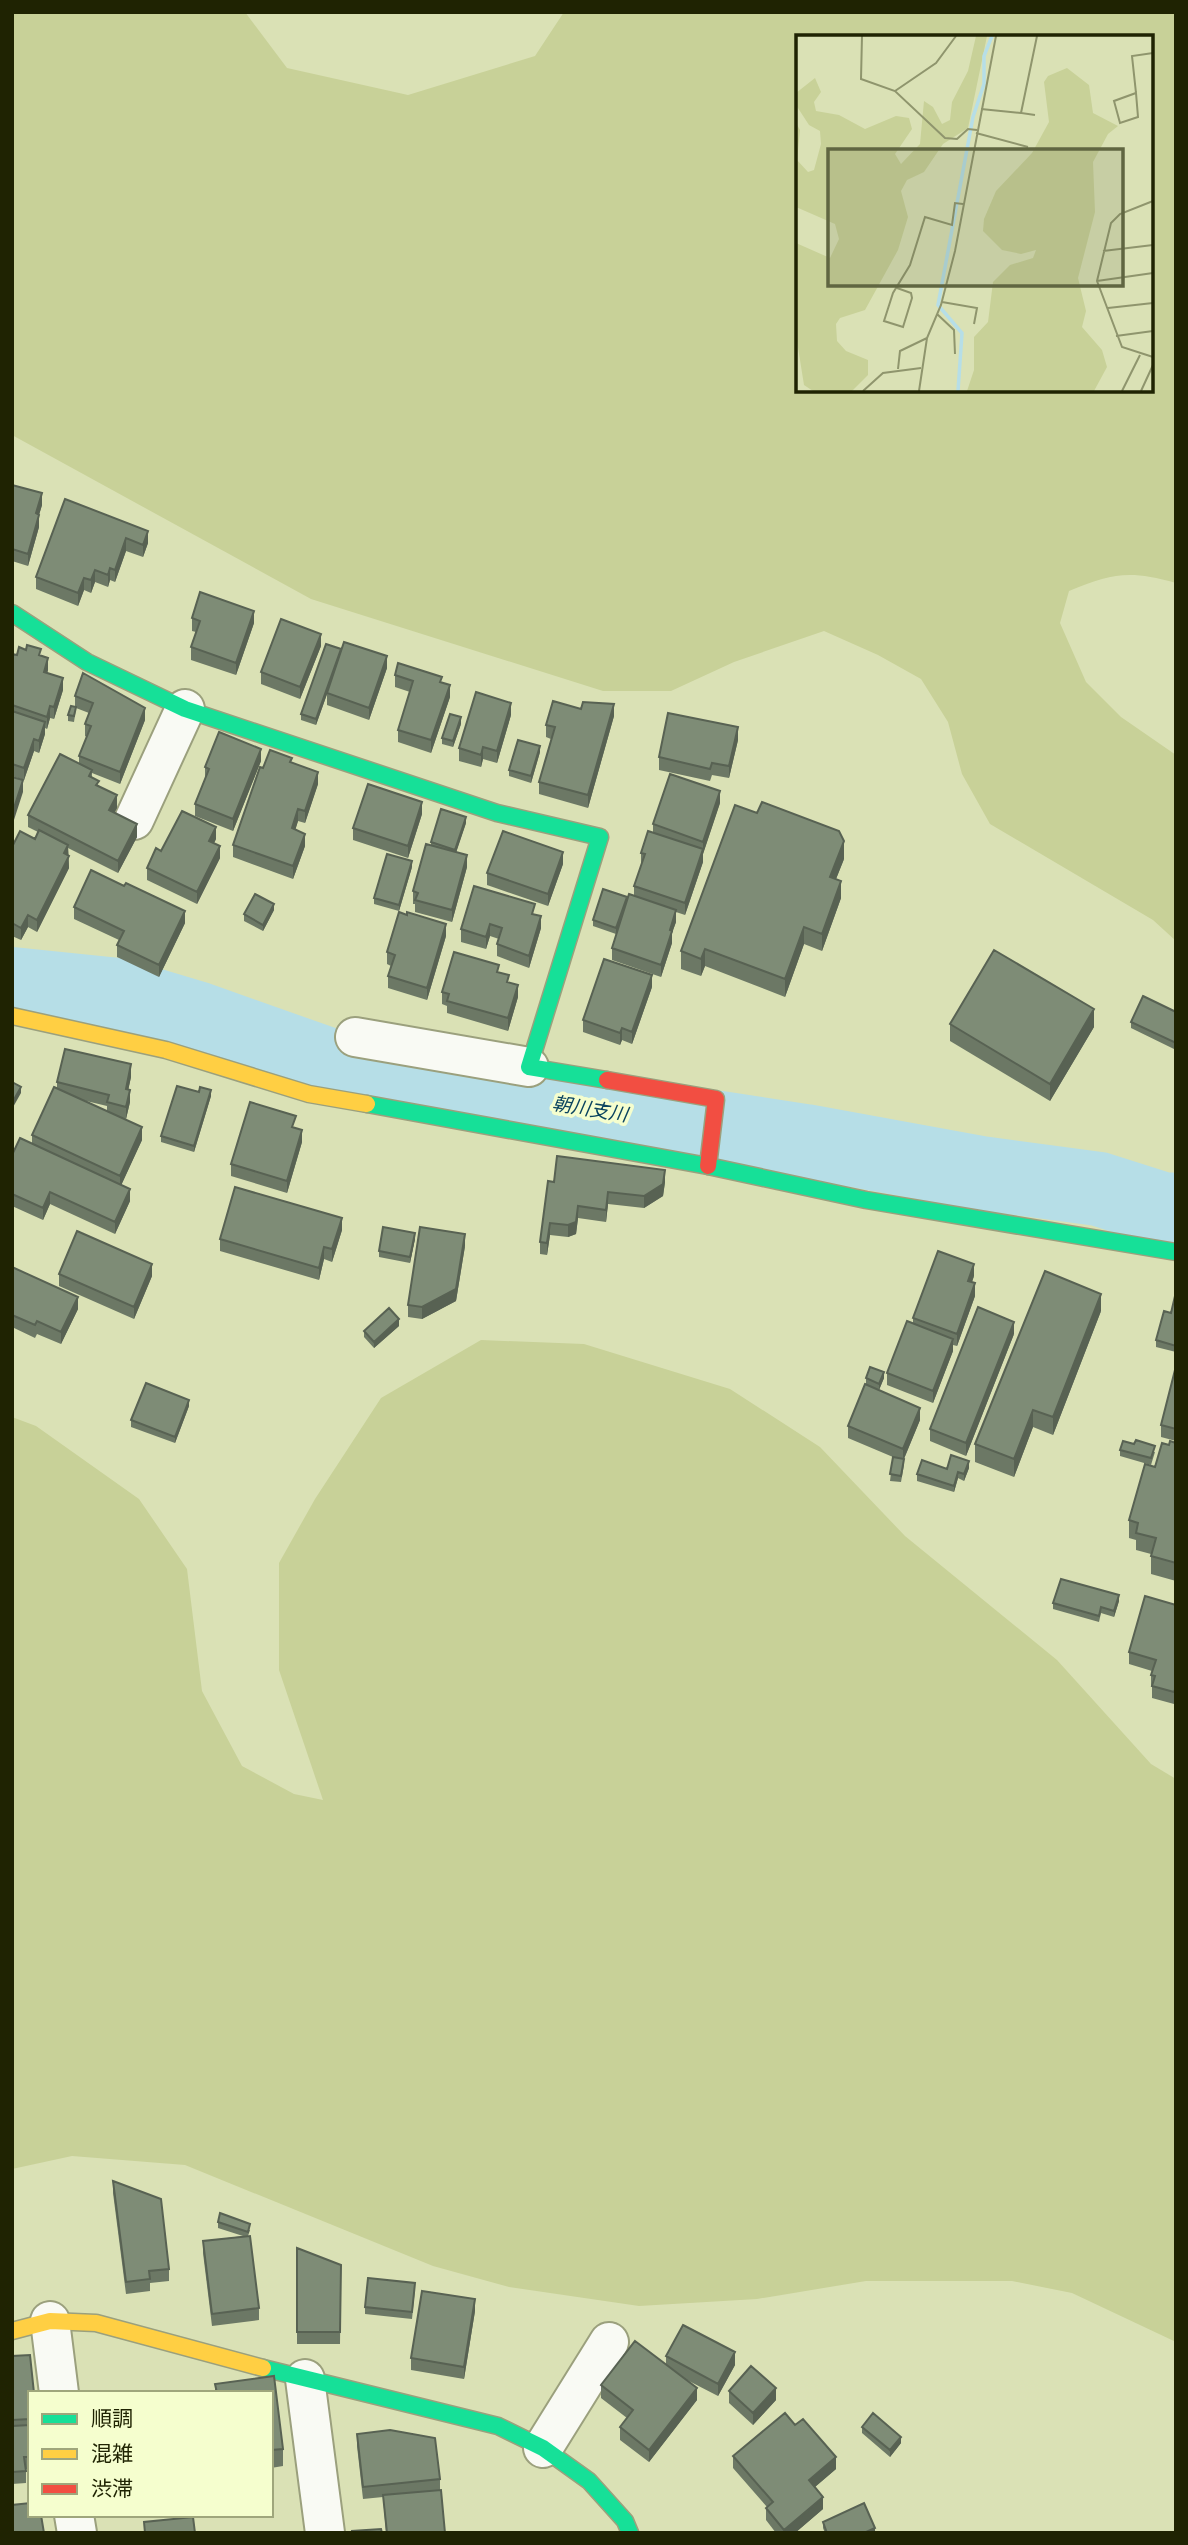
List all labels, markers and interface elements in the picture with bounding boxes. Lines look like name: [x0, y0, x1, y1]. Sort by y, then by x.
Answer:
inset map: [796, 35, 1153, 392]
water label: 朝川支川: [551, 1092, 631, 1127]
legend: [28, 2391, 273, 2517]
text: 順調: [91, 2407, 133, 2431]
text: 混雑: [91, 2442, 133, 2466]
text: 渋滞: [91, 2477, 133, 2501]

